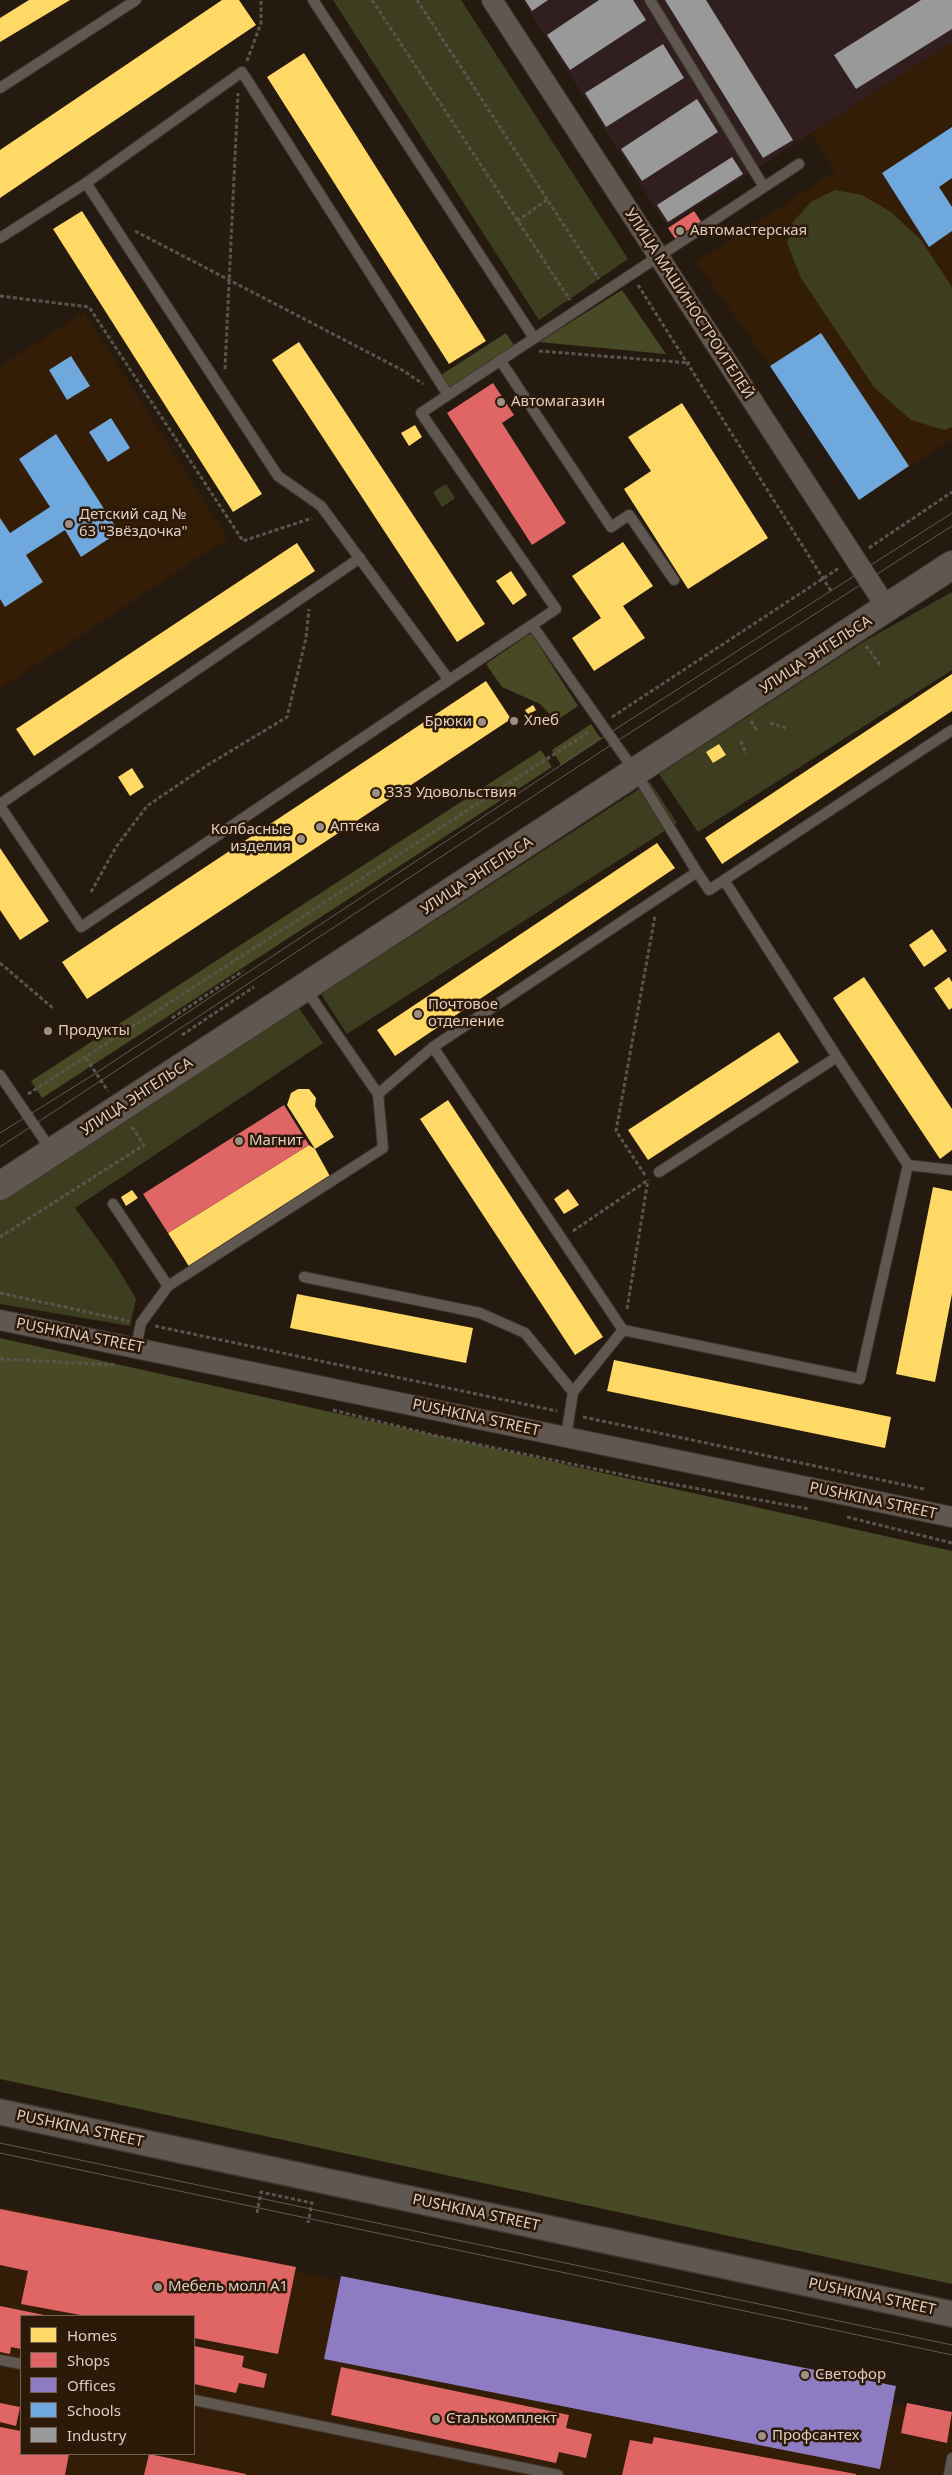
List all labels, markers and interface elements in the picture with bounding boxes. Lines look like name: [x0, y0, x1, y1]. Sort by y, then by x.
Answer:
street label: УЛИЦА МАШИНОСТРОИТЕЛЕЙ: [621, 205, 757, 403]
place label: Автомастерская: [690, 222, 807, 240]
marker: Автомастерская: [674, 225, 686, 237]
place label: Автомагазин: [511, 393, 605, 411]
marker: Автомагазин: [495, 396, 507, 408]
place label: Детский сад № 63 "Звёздочка": [79, 506, 188, 541]
marker: Детский сад № 63 "Звёздочка": [63, 518, 75, 530]
street label: УЛИЦА ЭНГЕЛЬСА: [757, 612, 875, 698]
place label: Хлеб: [524, 712, 559, 730]
place label: Брюки: [424, 713, 472, 731]
marker: Хлеб: [508, 715, 520, 727]
marker: Брюки: [476, 716, 488, 728]
place label: 333 Удовольствия: [386, 784, 517, 802]
marker: 333 Удовольствия: [370, 787, 382, 799]
place label: Аптека: [330, 818, 380, 836]
place label: Колбасные изделия: [211, 821, 291, 856]
marker: Аптека: [314, 821, 326, 833]
marker: Колбасные изделия: [295, 833, 307, 845]
street label: УЛИЦА ЭНГЕЛЬСА: [418, 833, 536, 919]
place label: Почтовое отделение: [428, 996, 504, 1031]
marker: Почтовое отделение: [412, 1008, 424, 1020]
place label: Продукты: [58, 1022, 130, 1040]
marker: Продукты: [42, 1025, 54, 1037]
street label: УЛИЦА ЭНГЕЛЬСА: [78, 1054, 196, 1140]
place label: Магнит: [249, 1132, 303, 1150]
marker: Магнит: [233, 1135, 245, 1147]
street label: PUSHKINA STREET: [15, 1315, 145, 1357]
street label: PUSHKINA STREET: [411, 1396, 541, 1440]
street label: PUSHKINA STREET: [808, 1479, 938, 1523]
street label: PUSHKINA STREET: [15, 2107, 145, 2151]
street label: PUSHKINA STREET: [411, 2191, 541, 2235]
street label: PUSHKINA STREET: [807, 2275, 937, 2319]
place label: Мебель молл А1: [168, 2278, 288, 2296]
marker: Мебель молл А1: [152, 2281, 164, 2293]
legend: [20, 2315, 195, 2455]
text: Homes: [67, 2325, 117, 2345]
text: Shops: [67, 2350, 110, 2370]
place label: Светофор: [815, 2366, 886, 2384]
marker: Светофор: [799, 2369, 811, 2381]
text: Offices: [67, 2375, 116, 2395]
text: Schools: [67, 2400, 121, 2420]
place label: Сталькомплект: [446, 2410, 557, 2428]
marker: Сталькомплект: [430, 2413, 442, 2425]
text: Industry: [67, 2425, 126, 2445]
place label: Профсантех: [772, 2427, 859, 2445]
marker: Профсантех: [756, 2430, 768, 2442]

